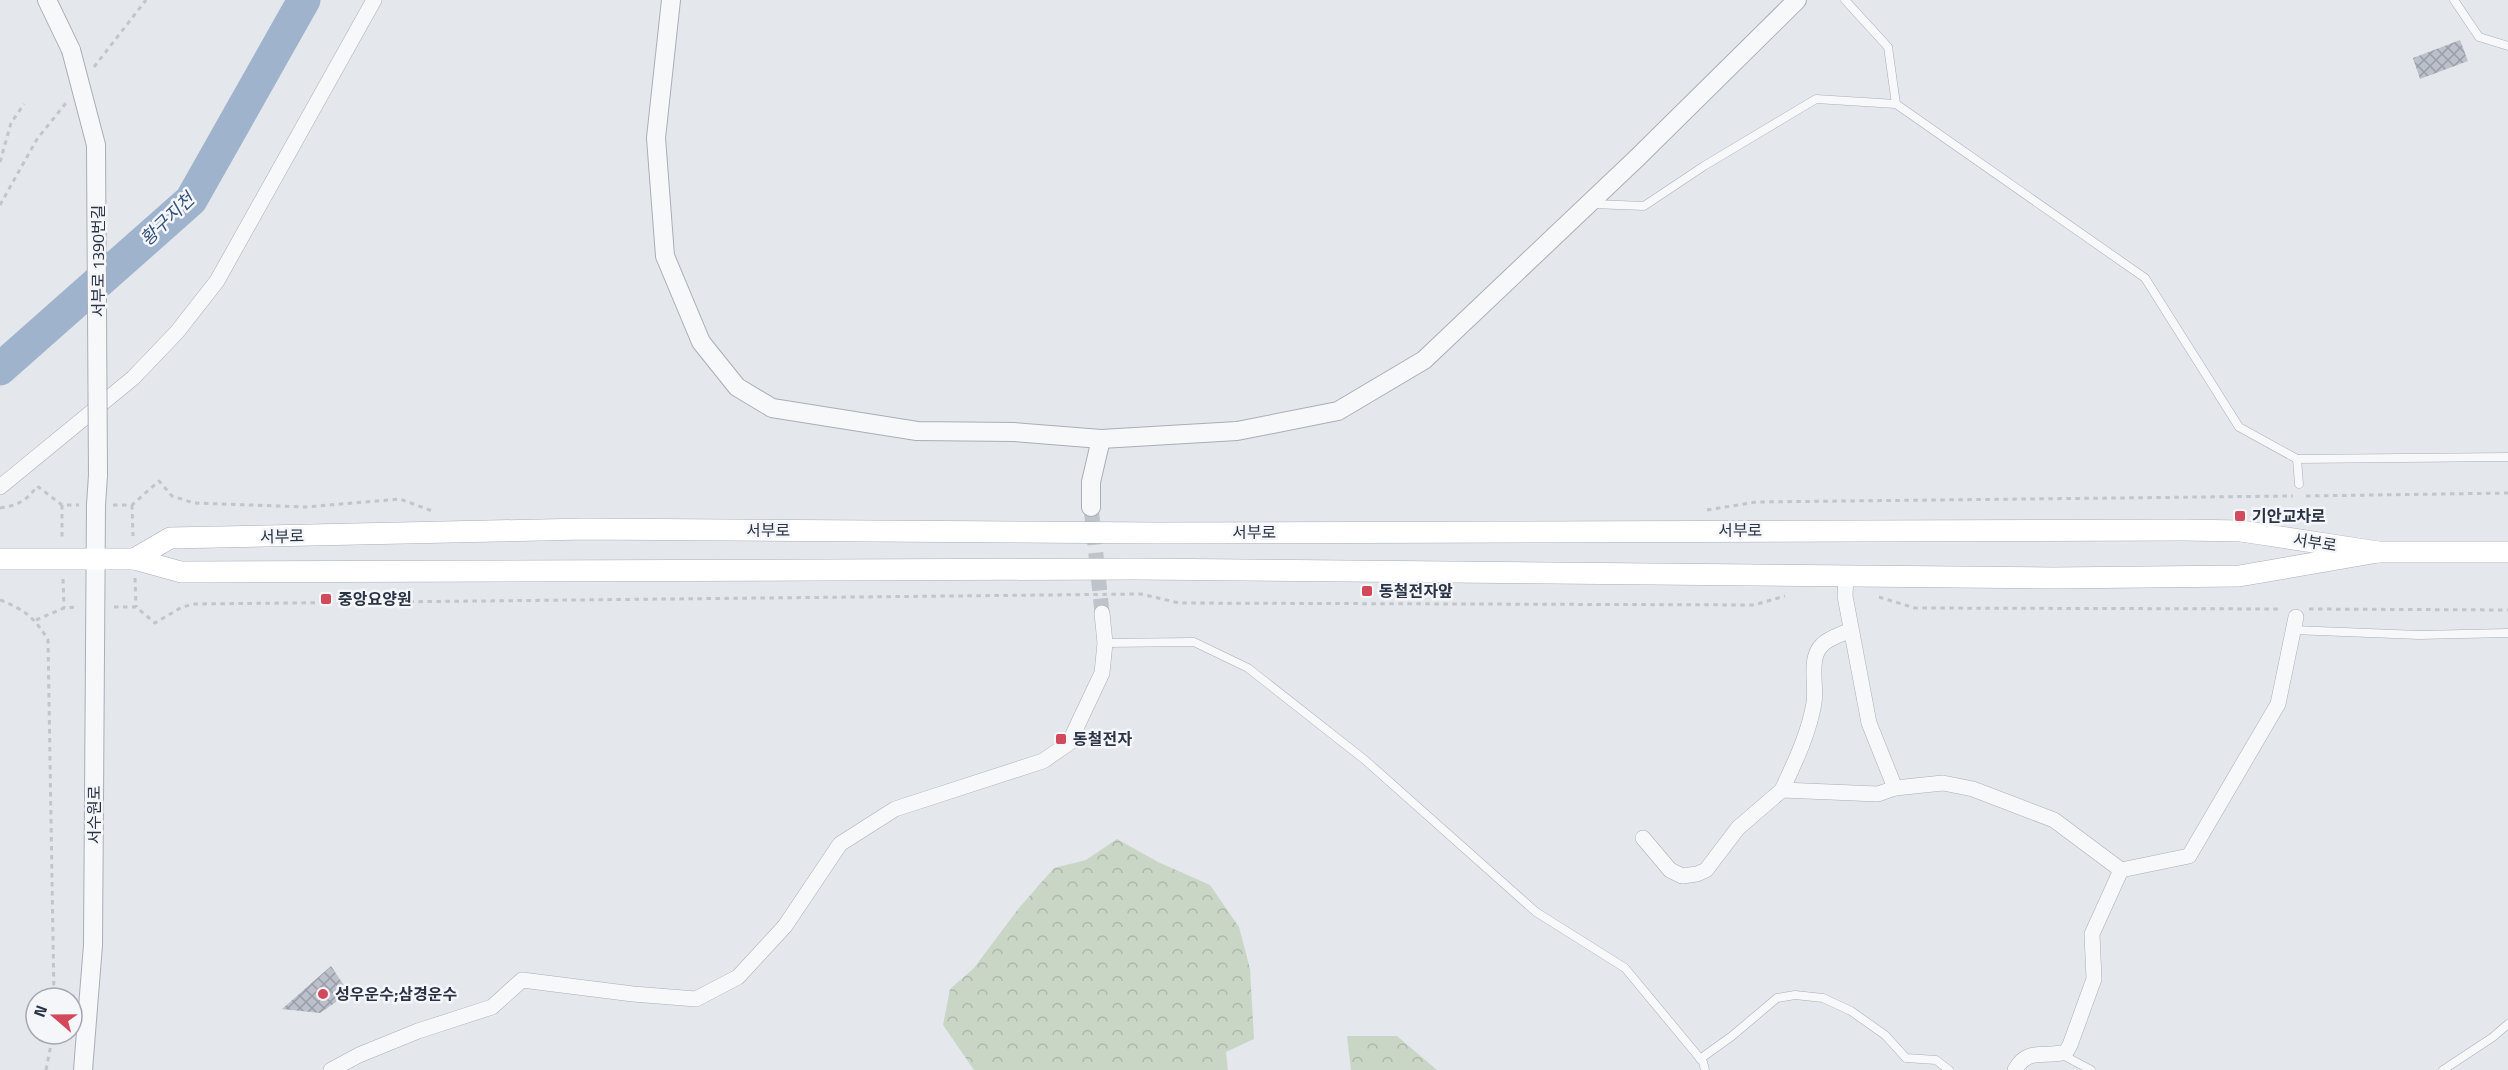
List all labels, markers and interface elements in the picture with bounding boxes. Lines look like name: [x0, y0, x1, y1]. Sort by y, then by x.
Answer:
water label: 황구지천: [134, 185, 202, 252]
street label: 서부로 1390번길: [86, 205, 110, 317]
place label: 기안교차로: [2252, 504, 2326, 528]
marker: 기안교차로: [2233, 509, 2247, 523]
street label: 서부로: [746, 518, 790, 542]
street label: 서부로: [1718, 518, 1762, 542]
street label: 서부로: [1232, 520, 1276, 544]
street label: 서부로: [260, 524, 305, 548]
street label: 서부로: [2291, 527, 2339, 557]
place label: 동철전자앞: [1379, 579, 1453, 603]
marker: 동철전자앞: [1360, 584, 1374, 598]
place label: 중앙요양원: [338, 587, 412, 611]
marker: 중앙요양원: [319, 592, 333, 606]
place label: 동철전자: [1073, 727, 1132, 751]
marker: 동철전자: [1054, 732, 1068, 746]
street label: 서수원로: [82, 785, 106, 844]
place label: 성우운수;삼경운수: [335, 982, 458, 1006]
north arrow: [24, 986, 84, 1046]
marker: 성우운수;삼경운수: [316, 987, 330, 1001]
text: N: [27, 1002, 53, 1020]

